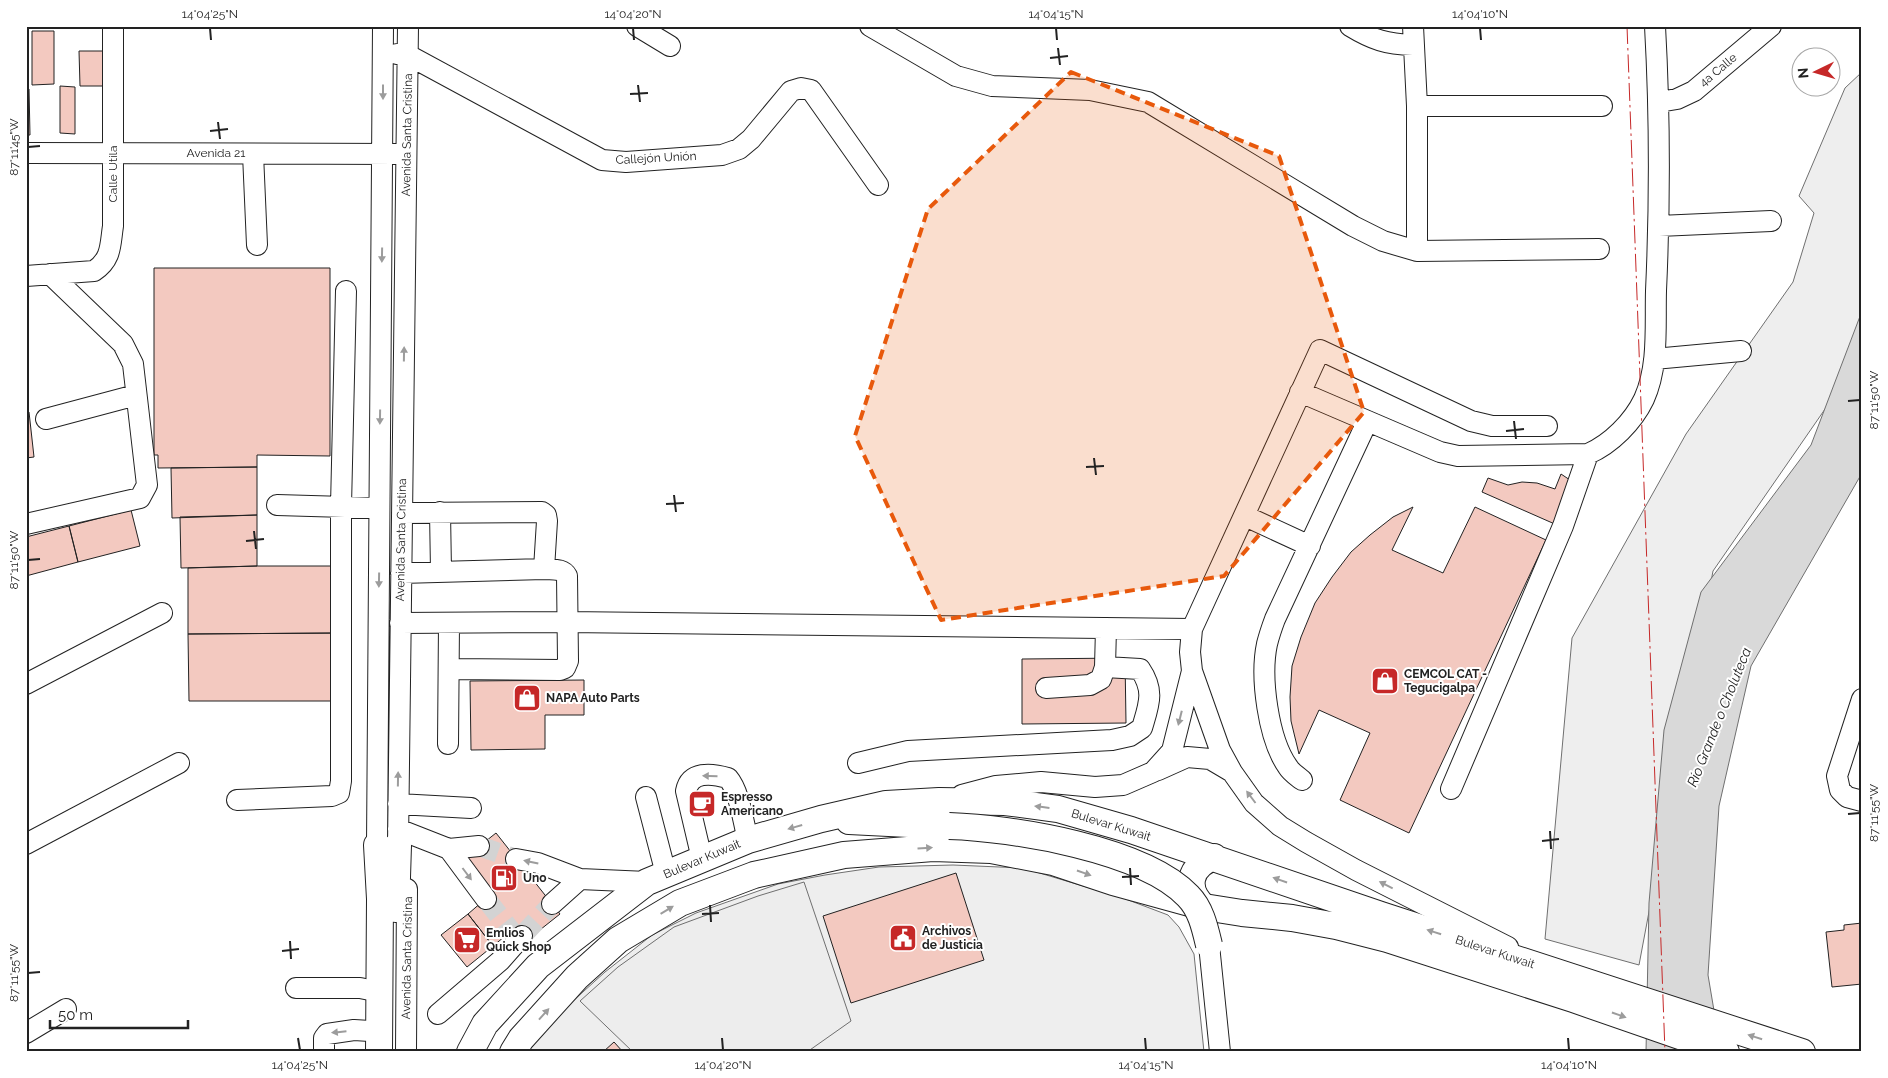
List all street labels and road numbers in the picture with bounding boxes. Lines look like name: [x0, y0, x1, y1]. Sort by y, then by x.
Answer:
street label: 4a Calle: [1696, 50, 1740, 90]
street label: Avenida Santa Cristina: [399, 73, 415, 197]
street label: Calle Utila: [106, 146, 120, 202]
street label: Avenida 21: [186, 146, 246, 160]
street label: Callejón Unión: [615, 149, 697, 167]
street label: Avenida Santa Cristina: [393, 478, 409, 602]
street label: Bulevar Kuwait: [1070, 806, 1152, 844]
street label: Bulevar Kuwait: [661, 836, 743, 882]
street label: Avenida Santa Cristina: [399, 896, 415, 1020]
street label: Bulevar Kuwait: [1454, 933, 1536, 971]

